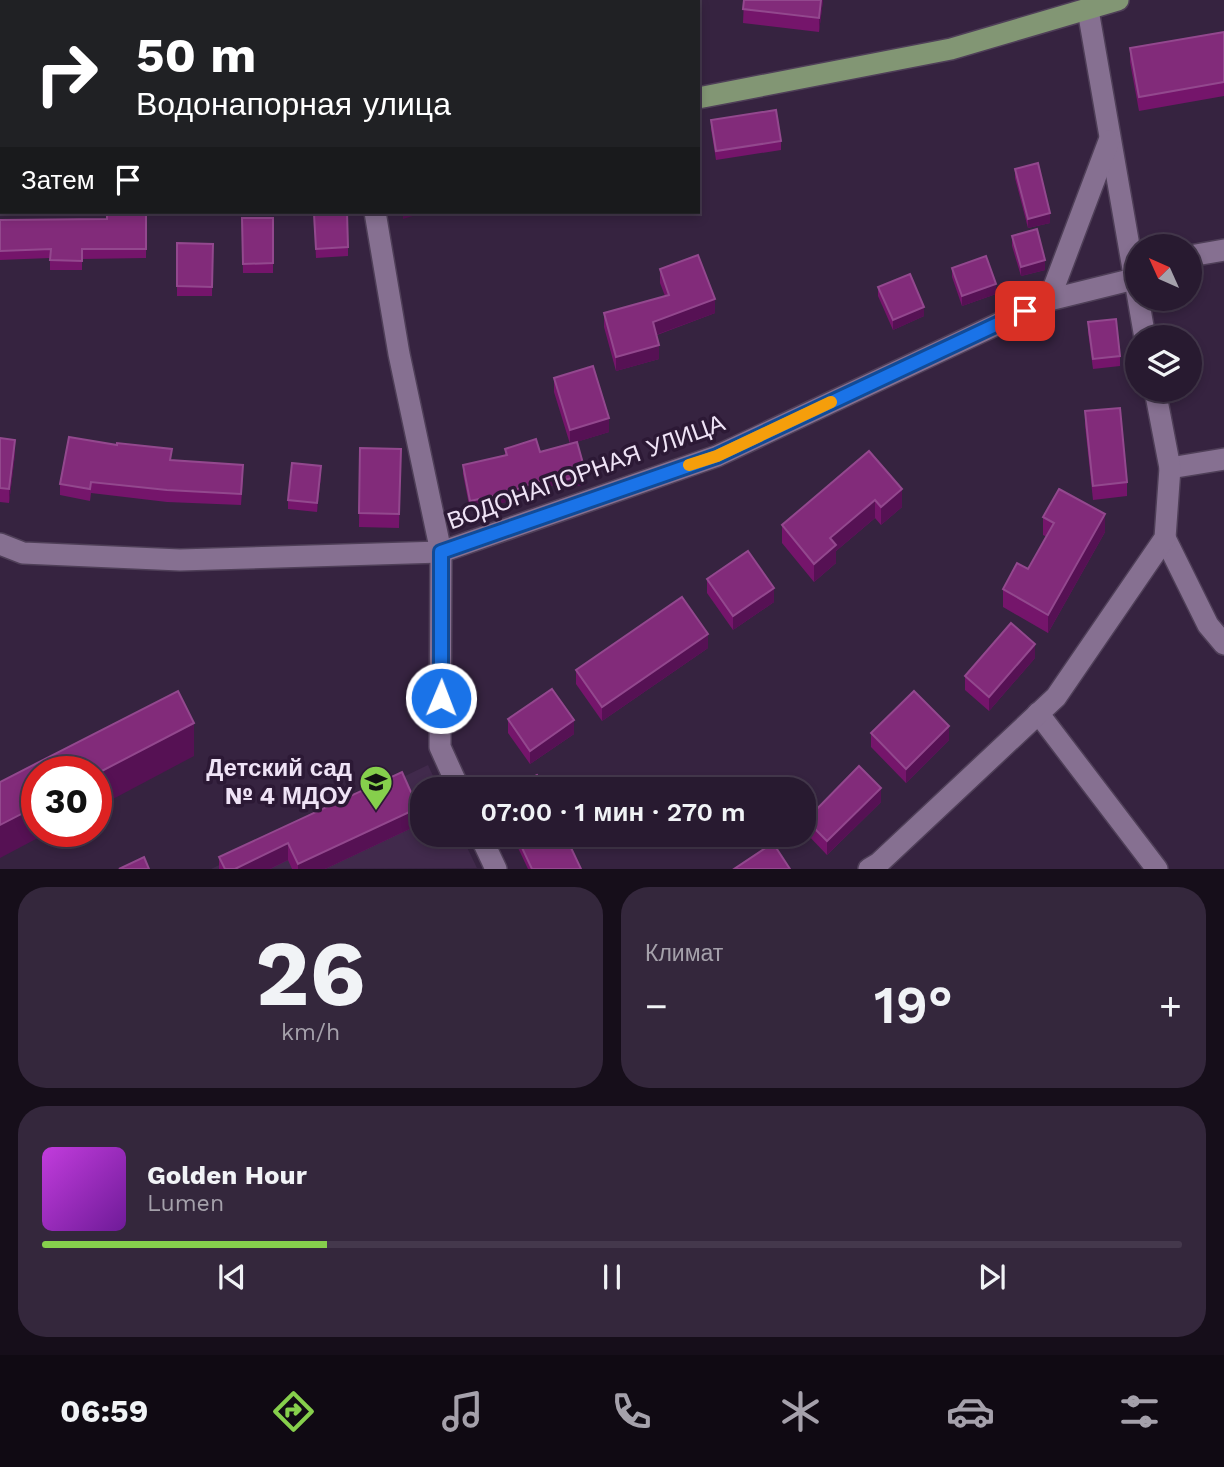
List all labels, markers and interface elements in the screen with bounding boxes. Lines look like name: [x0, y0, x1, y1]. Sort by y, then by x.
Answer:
text: 50 m: [136, 26, 256, 84]
icon: right: [21, 28, 112, 119]
text: Водонапорная улица: [136, 85, 451, 123]
icon: arrive: [109, 161, 147, 199]
text: Затем: [21, 165, 95, 195]
north arrow: [1125, 234, 1202, 312]
map controls: [1125, 234, 1202, 402]
pin: [995, 281, 1055, 341]
icon: arrive: [1006, 292, 1044, 330]
button: layers: [1125, 325, 1202, 402]
street label: ВОДОНАПОРНАЯ УЛИЦА: [443, 409, 729, 535]
position arrow: [404, 661, 478, 735]
place label: Детский сад № 4 МДОУ: [206, 754, 353, 810]
speed limit sign: 30: [21, 756, 112, 847]
school or university icon: Детский сад № 4 МДОУ: [357, 763, 395, 812]
text: 07:00 · 1 мин · 270 m: [480, 797, 746, 827]
text: 26: [255, 920, 366, 1027]
text: Климат: [645, 940, 723, 967]
text: 19°: [874, 975, 953, 1036]
text: −: [645, 984, 668, 1028]
text: +: [1159, 984, 1182, 1028]
text: km/h: [281, 1019, 340, 1046]
text: Golden Hour: [147, 1160, 307, 1190]
text: Lumen: [147, 1190, 224, 1217]
icon: previous: [213, 1258, 251, 1296]
icon: pause: [593, 1258, 631, 1296]
icon: next: [973, 1258, 1011, 1296]
icon: directions: [269, 1387, 318, 1436]
icon: music: [438, 1387, 487, 1436]
icon: phone: [607, 1387, 656, 1436]
icon: climate: [776, 1387, 825, 1436]
icon: car: [946, 1387, 995, 1436]
icon: filters: [1115, 1387, 1164, 1436]
text: 06:59: [60, 1392, 148, 1430]

